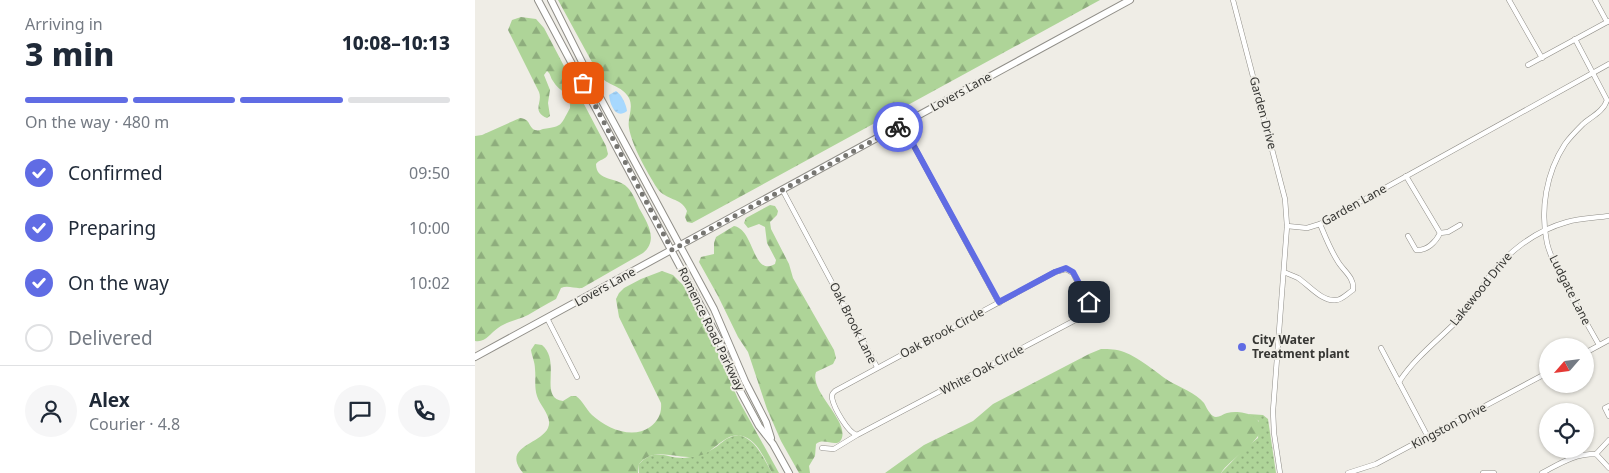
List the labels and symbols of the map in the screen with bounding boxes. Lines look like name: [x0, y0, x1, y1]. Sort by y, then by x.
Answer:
pin: [562, 62, 604, 104]
street label: Lovers Lane: [927, 68, 994, 115]
street label: Garden Drive: [1246, 75, 1281, 151]
courier: [873, 102, 923, 152]
street label: Garden Lane: [1318, 180, 1390, 229]
street label: Lakewood Drive: [1446, 248, 1516, 329]
street label: Ludgate Lane: [1545, 252, 1596, 328]
street label: Lovers Lane: [571, 263, 638, 310]
street label: Romence Road Parkway: [674, 264, 749, 394]
street label: Oak Brook Lane: [826, 279, 881, 367]
pin: [1068, 281, 1110, 323]
street label: Oak Brook Circle: [897, 303, 987, 362]
place label: City Water Treatment plant: [1252, 331, 1349, 362]
north arrow: [1539, 338, 1594, 392]
street label: White Oak Circle: [937, 340, 1027, 399]
marker: City Water Treatment plant: [1236, 341, 1248, 353]
street label: Kingston Drive: [1408, 398, 1490, 453]

